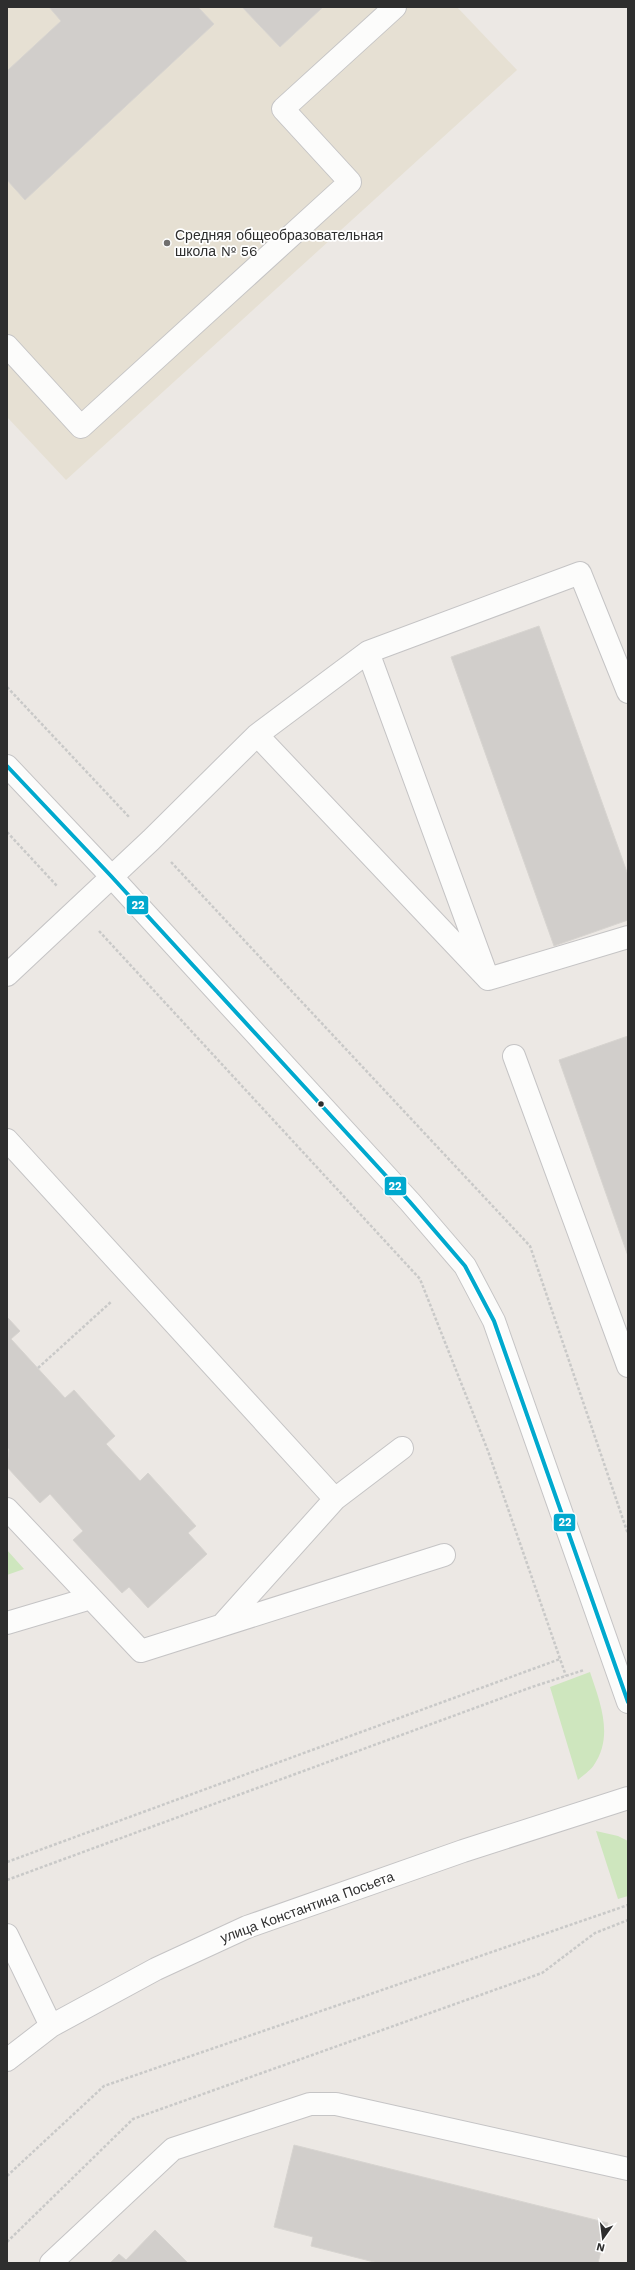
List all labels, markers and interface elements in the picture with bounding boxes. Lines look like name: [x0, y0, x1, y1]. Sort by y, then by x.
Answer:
place label: Средняя общеобразовательная школа № 56: [175, 227, 383, 259]
marker: Средняя общеобразовательная школа № 56: [162, 238, 172, 248]
line badge: 22: [126, 895, 149, 915]
text: 22: [131, 899, 145, 912]
unlabelled marker: [316, 1099, 326, 1109]
line badge: 22: [384, 1176, 407, 1196]
text: 22: [388, 1180, 402, 1193]
line badge: 22: [553, 1513, 576, 1532]
text: 22: [558, 1516, 572, 1529]
street label: улица Константина Посьета: [218, 1868, 396, 1946]
north arrow: [583, 2218, 623, 2258]
text: N: [595, 2240, 606, 2255]

